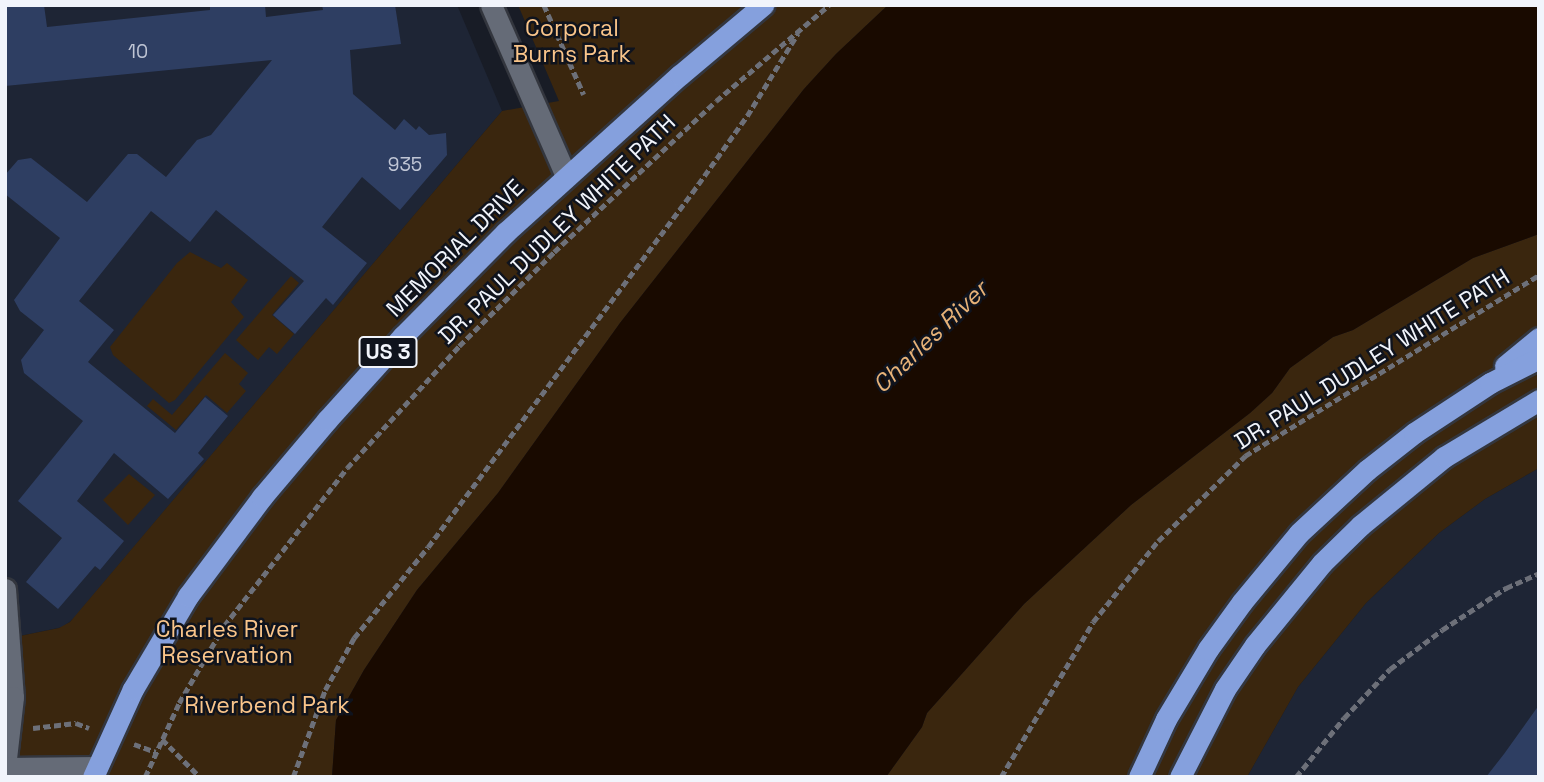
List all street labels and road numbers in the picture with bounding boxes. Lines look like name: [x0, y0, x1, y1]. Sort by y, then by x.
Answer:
street label: DR. PAUL DUDLEY WHITE PATH: [432, 108, 682, 350]
street label: MEMORIAL DRIVE: [380, 173, 530, 323]
street label: DR. PAUL DUDLEY WHITE PATH: [1229, 262, 1515, 456]
road number: US 3: [358, 334, 418, 370]

